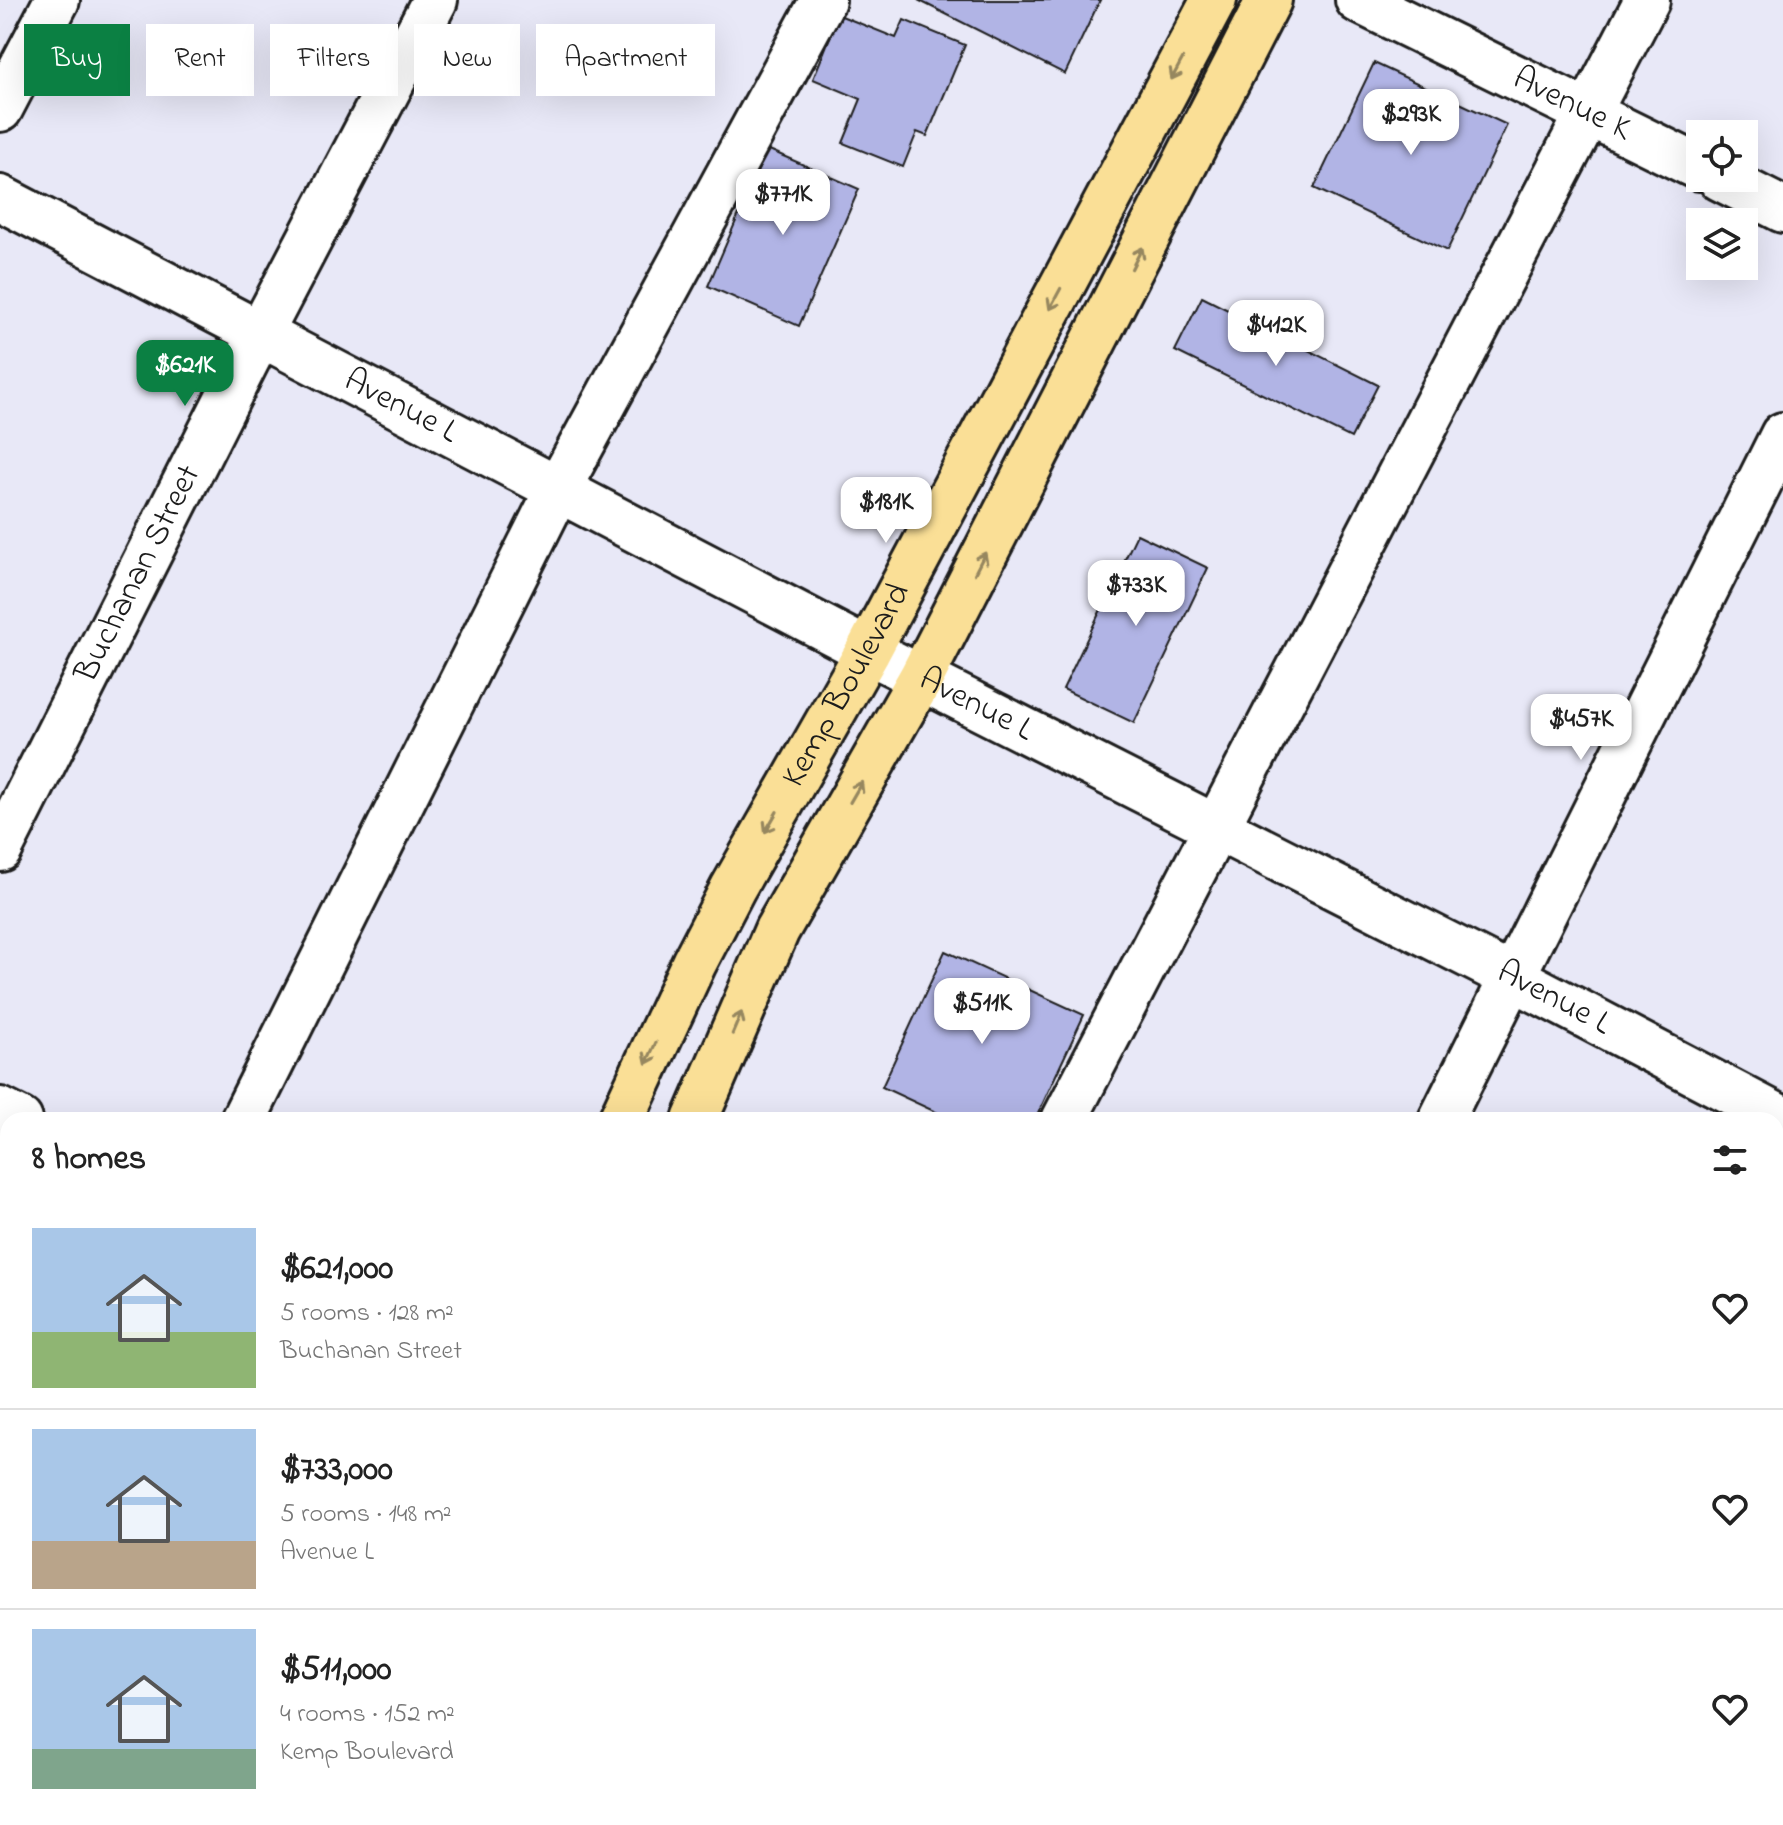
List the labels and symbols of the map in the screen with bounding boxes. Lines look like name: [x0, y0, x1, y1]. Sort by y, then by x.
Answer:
street label: Avenue K: [1504, 55, 1640, 156]
one-way arrow: [1169, 57, 1185, 80]
pin: $293K: [1355, 89, 1467, 157]
pin: $771K: [727, 169, 839, 237]
one-way arrow: [1130, 246, 1146, 270]
one-way arrow: [1047, 286, 1063, 310]
pin: $412K: [1220, 300, 1332, 368]
pin: $621K: [129, 340, 241, 408]
street label: Avenue L: [335, 357, 467, 458]
street label: Buchanan Street: [62, 457, 215, 692]
pin: $181K: [830, 477, 942, 545]
one-way arrow: [972, 552, 988, 576]
pin: $733K: [1080, 560, 1192, 628]
street label: Kemp Boulevard: [770, 575, 924, 797]
street label: Avenue L: [910, 656, 1042, 756]
pin: $457K: [1525, 694, 1637, 762]
one-way arrow: [848, 781, 864, 804]
one-way arrow: [763, 810, 779, 833]
street label: Avenue L: [1488, 948, 1620, 1050]
pin: $511K: [926, 978, 1038, 1046]
one-way arrow: [731, 1011, 746, 1036]
one-way arrow: [643, 1041, 658, 1065]

